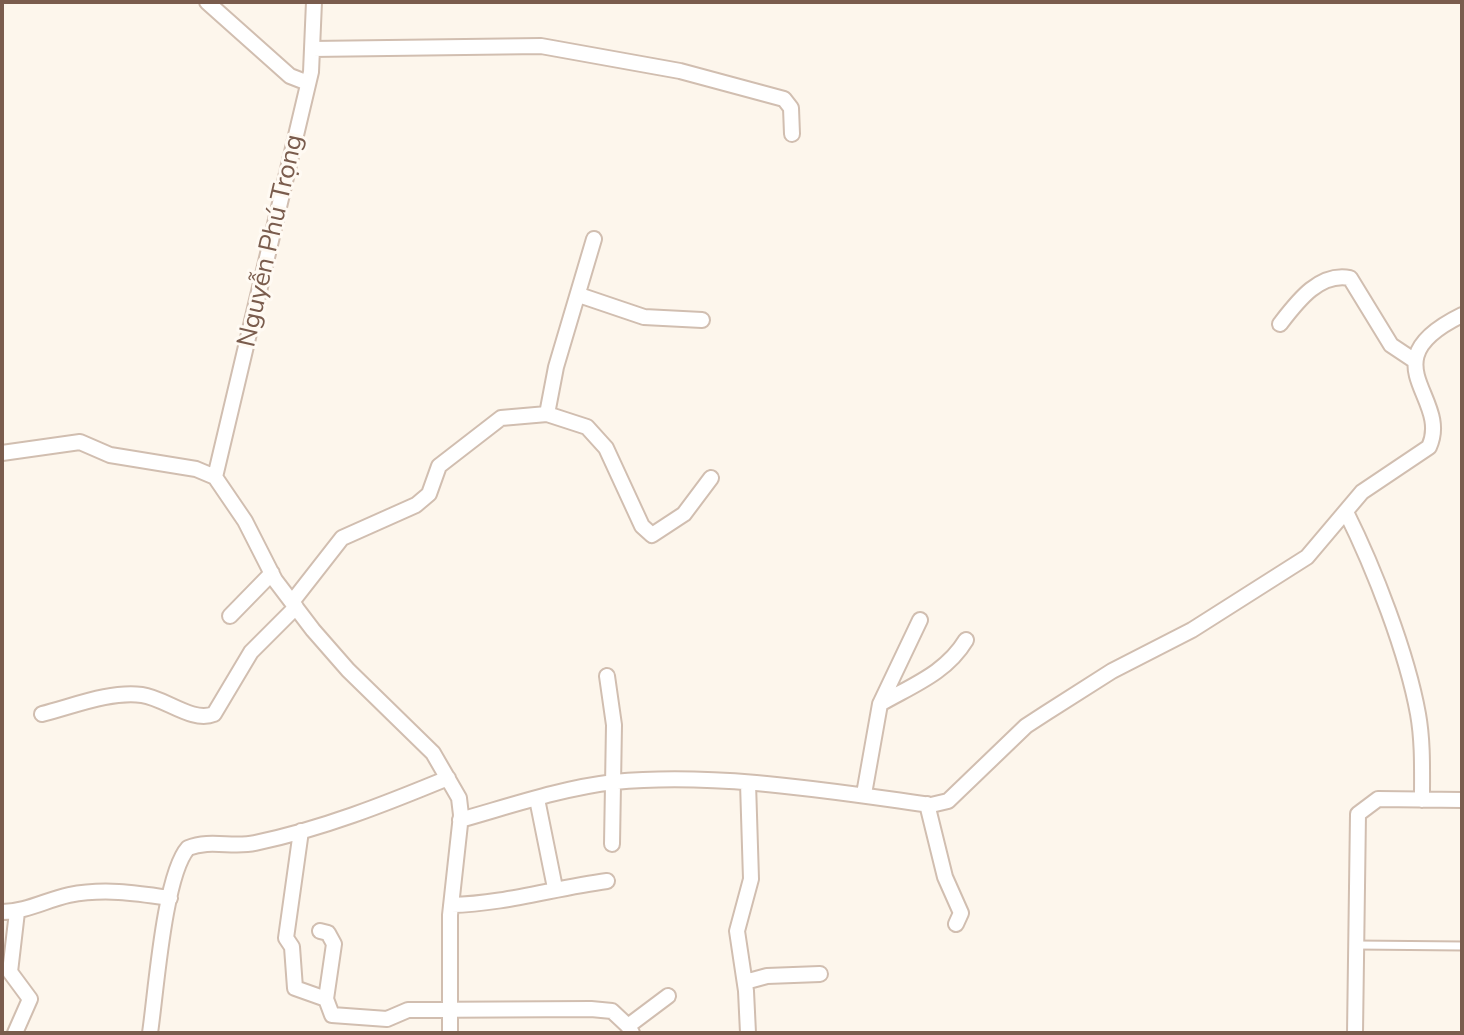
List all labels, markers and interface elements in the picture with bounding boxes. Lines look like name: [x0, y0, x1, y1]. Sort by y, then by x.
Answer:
street label: Nguyễn Phú Trọng: [232, 132, 312, 350]

